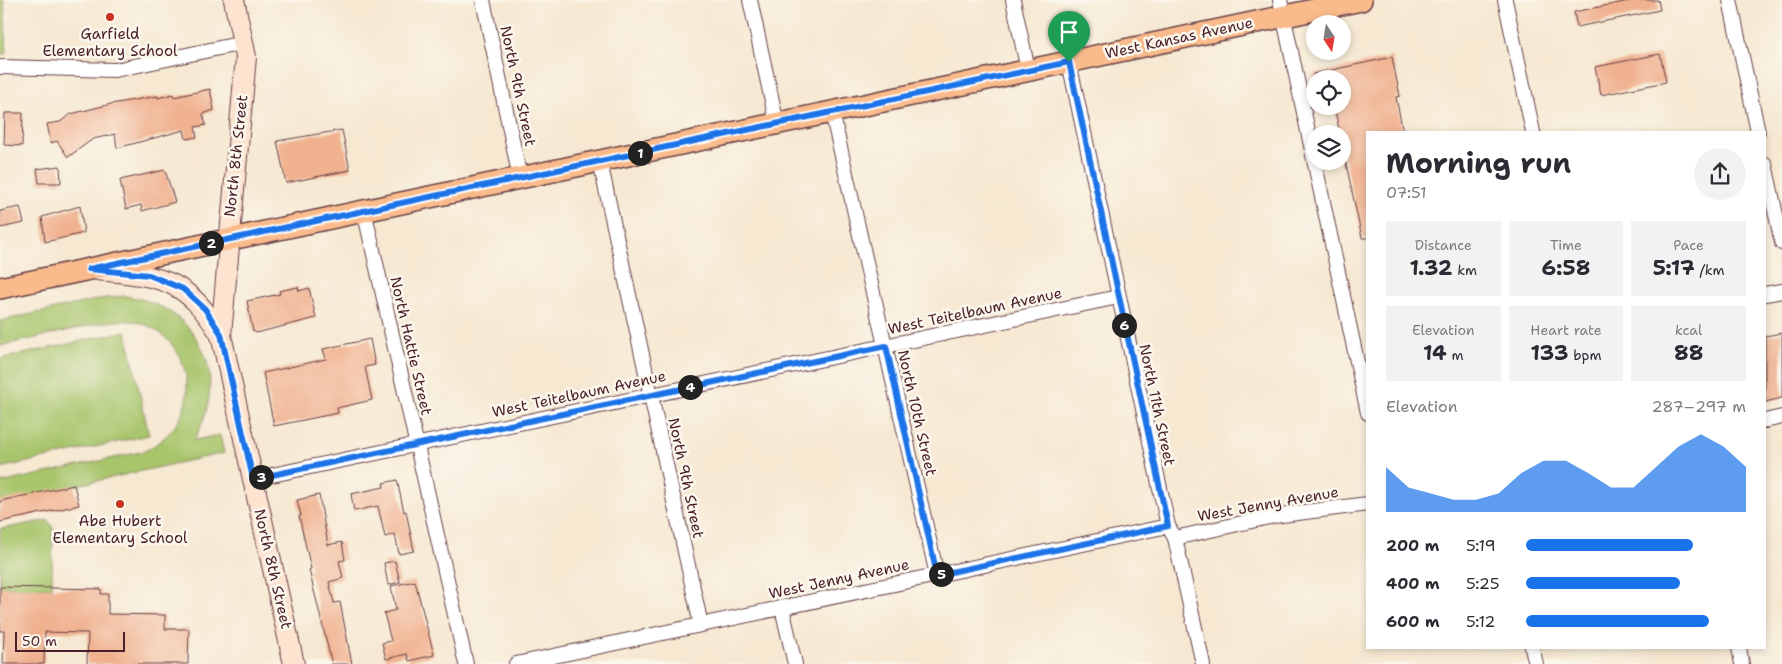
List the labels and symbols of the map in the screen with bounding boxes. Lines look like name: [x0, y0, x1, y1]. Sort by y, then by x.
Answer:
marker: Garfield Elementary School: [104, 11, 116, 23]
pin: [1048, 11, 1090, 62]
street label: West Kansas Avenue: [1103, 13, 1255, 63]
north arrow: [1306, 15, 1351, 60]
place label: Garfield Elementary School: [42, 24, 178, 61]
street label: North 9th Street: [495, 24, 541, 148]
street label: North 8th Street: [220, 94, 252, 218]
pin: 1: [628, 140, 652, 166]
pin: 2: [198, 230, 224, 256]
street label: North Hattie Street: [385, 275, 437, 417]
street label: West Teitelbaum Avenue: [886, 283, 1064, 339]
pin: 6: [1112, 312, 1136, 338]
street label: North 11th Street: [1134, 342, 1180, 468]
street label: North 10th Street: [893, 348, 941, 478]
street label: West Teitelbaum Avenue: [490, 366, 668, 422]
pin: 4: [678, 374, 702, 400]
street label: North 9th Street: [663, 416, 709, 540]
pin: 3: [248, 464, 274, 490]
street label: West Jenny Avenue: [1196, 482, 1340, 526]
marker: Abe Hubert Elementary School: [114, 498, 126, 510]
street label: North 8th Street: [249, 507, 297, 631]
place label: Abe Hubert Elementary School: [52, 511, 188, 548]
street label: West Jenny Avenue: [767, 554, 911, 604]
pin: 5: [928, 562, 954, 586]
scale bar: [15, 629, 125, 652]

